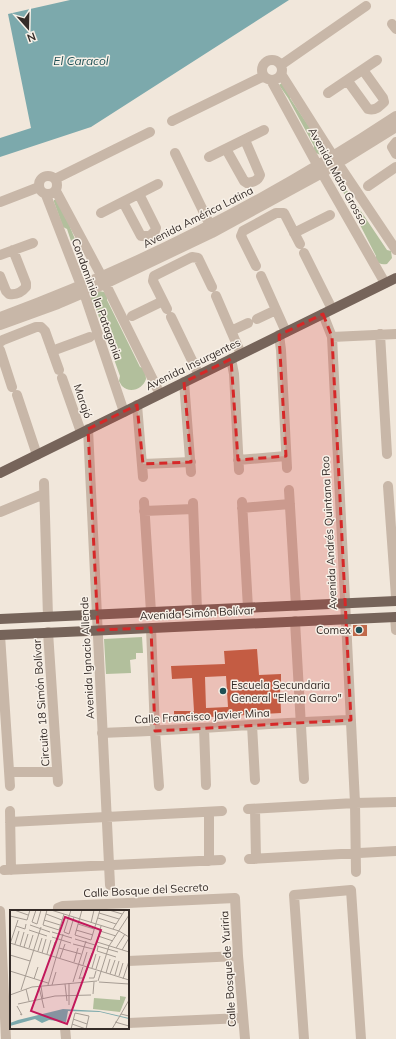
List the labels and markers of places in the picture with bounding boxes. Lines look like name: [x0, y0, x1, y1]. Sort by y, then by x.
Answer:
place label: Comex: [316, 623, 351, 637]
marker: Comex: [354, 625, 364, 635]
place label: Escuela Secundaria General "Elena Garro": [231, 678, 342, 705]
marker: Escuela Secundaria General "Elena Garro": [218, 686, 228, 696]

